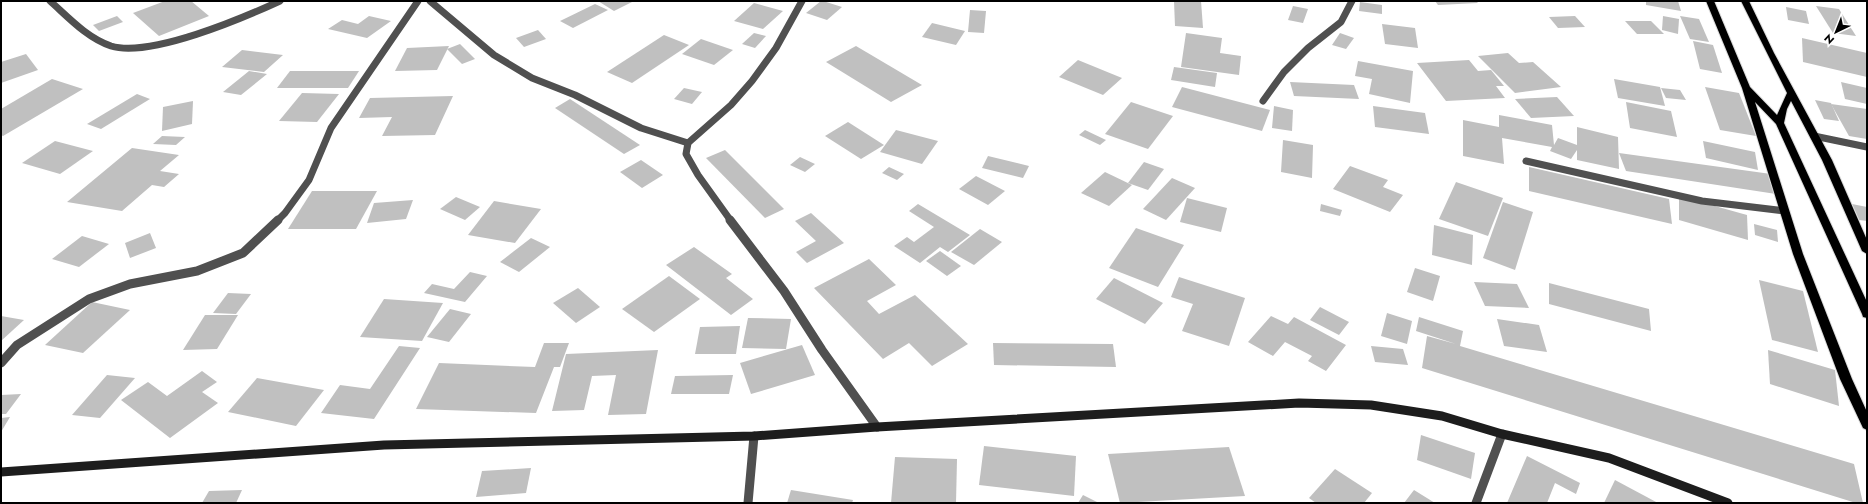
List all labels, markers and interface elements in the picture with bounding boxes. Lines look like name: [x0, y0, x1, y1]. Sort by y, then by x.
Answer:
north arrow: [1816, 12, 1856, 52]
text: N: [1821, 30, 1838, 48]

